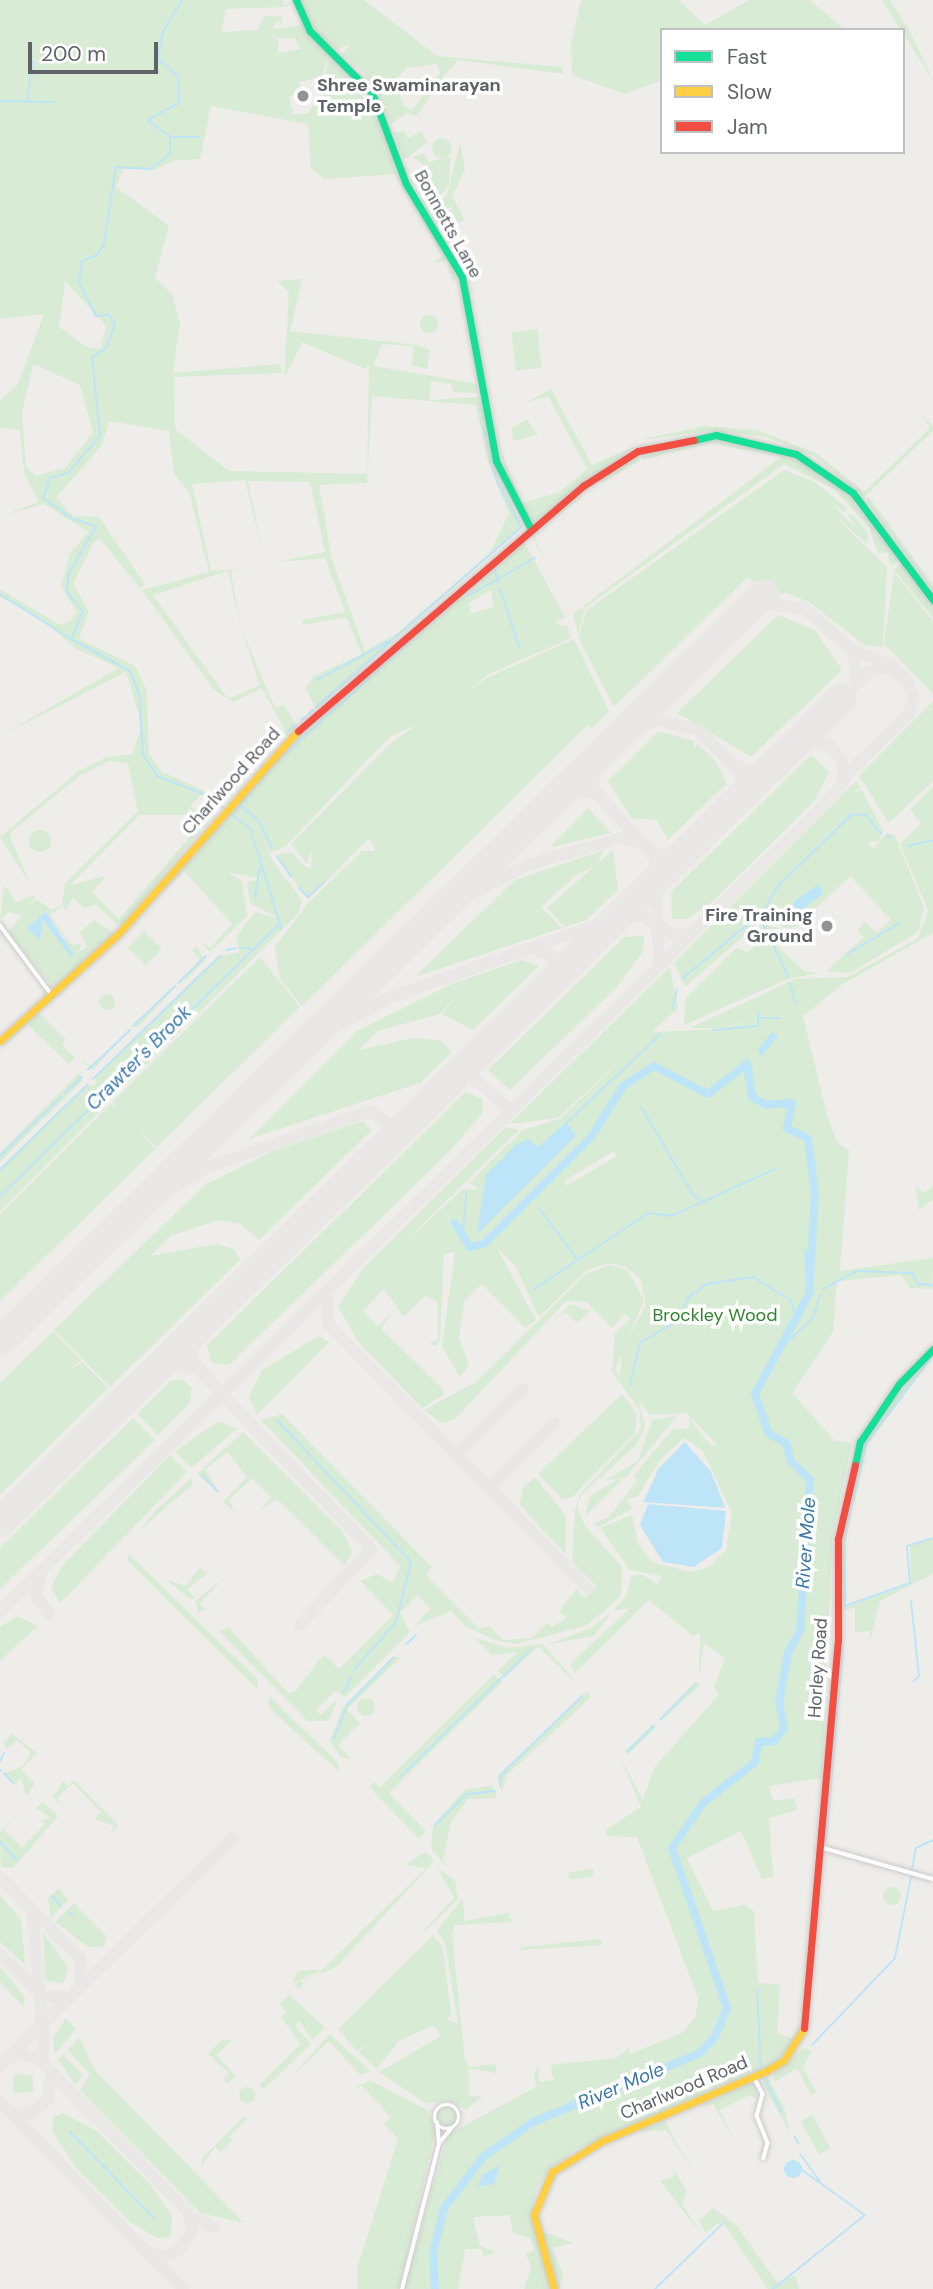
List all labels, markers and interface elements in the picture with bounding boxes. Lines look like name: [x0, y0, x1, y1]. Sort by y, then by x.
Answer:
scale bar: [32, 28, 161, 72]
legend: [660, 28, 905, 154]
text: 200 m: [41, 40, 106, 68]
text: Fast: [727, 43, 767, 71]
place label: Shree Swaminarayan Temple: [317, 75, 501, 118]
text: Slow: [727, 78, 772, 106]
marker: Shree Swaminarayan Temple: [295, 88, 311, 104]
text: Jam: [727, 113, 768, 141]
street label: Bonnetts Lane: [409, 166, 487, 282]
street label: Charlwood Road: [177, 723, 285, 839]
place label: Fire Training Ground: [705, 905, 813, 948]
marker: Fire Training Ground: [819, 918, 835, 934]
water label: Crawter's Brook: [82, 1001, 196, 1115]
park label: Brockley Wood: [652, 1304, 778, 1326]
water label: River Mole: [791, 1497, 821, 1589]
street label: Horley Road: [804, 1617, 832, 1719]
street label: Charlwood Road: [617, 2051, 751, 2125]
water label: River Mole: [574, 2058, 668, 2114]

